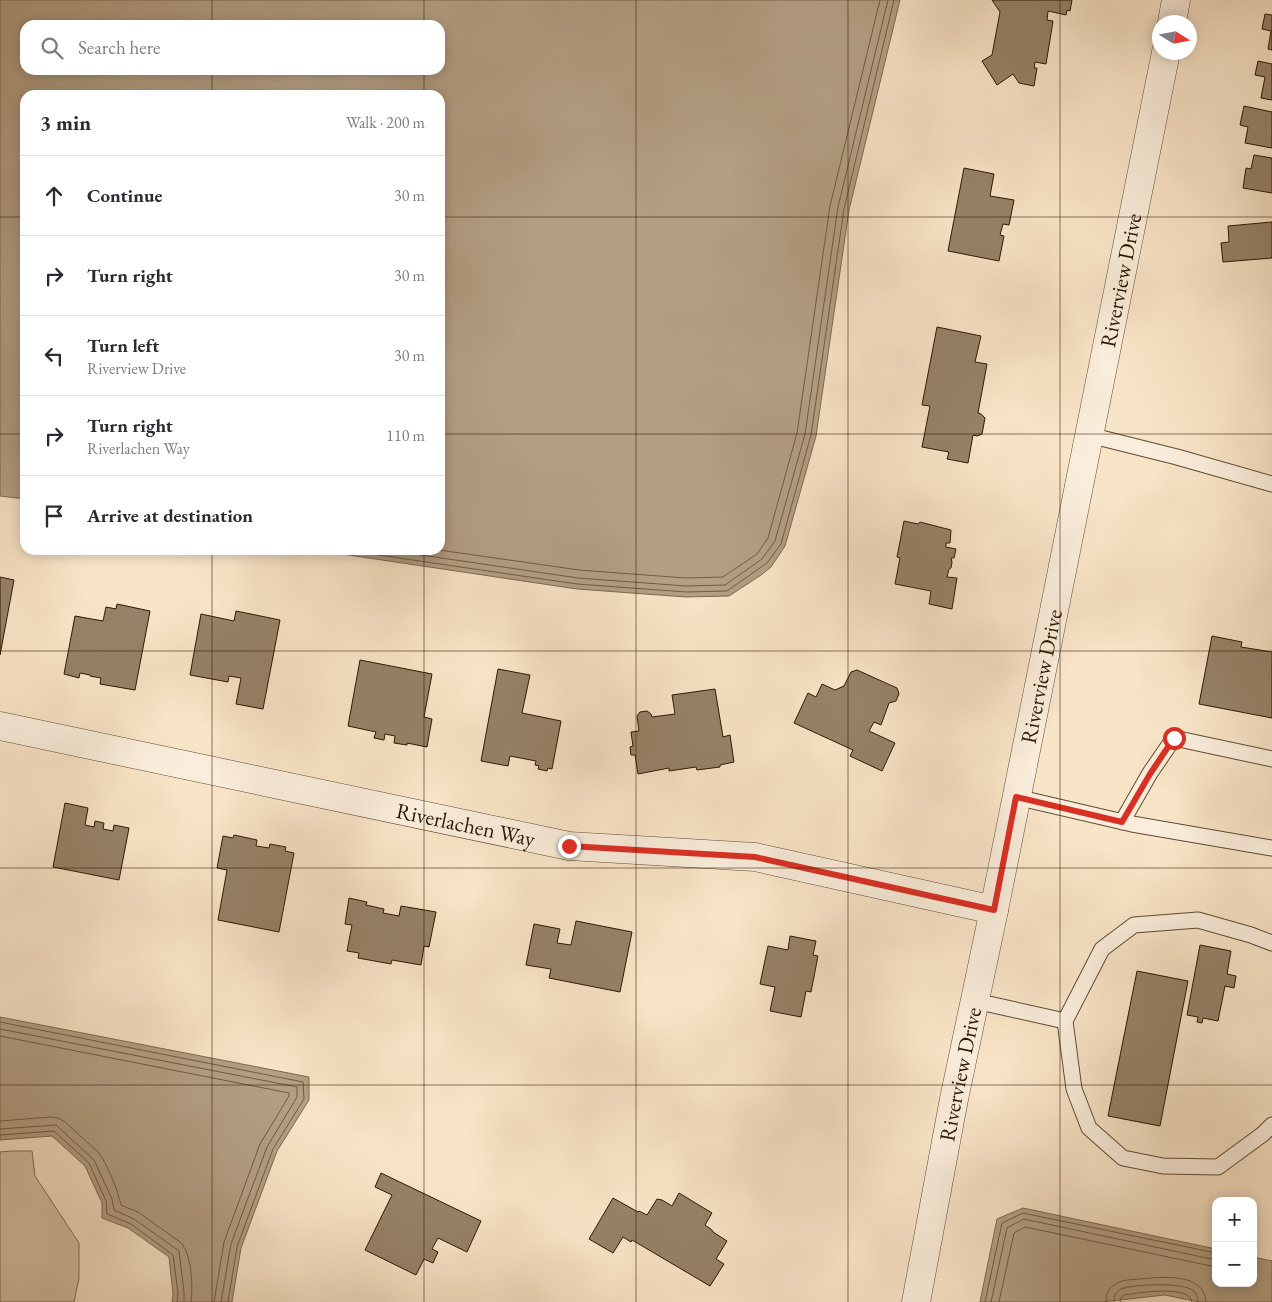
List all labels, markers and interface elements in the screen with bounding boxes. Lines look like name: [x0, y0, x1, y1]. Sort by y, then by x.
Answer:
north arrow: [1152, 15, 1197, 60]
search box: [20, 20, 445, 75]
icon: search: [38, 34, 66, 62]
text: Search here: [78, 35, 160, 60]
text: 3 min: [40, 109, 91, 136]
text: Walk · 200 m: [346, 112, 425, 133]
icon: ahead: [40, 182, 68, 210]
text: Continue: [87, 183, 162, 208]
text: 30 m: [394, 185, 425, 206]
street label: Riverview Drive: [1093, 210, 1148, 350]
icon: right: [40, 262, 68, 290]
text: Turn right: [87, 263, 173, 288]
text: 30 m: [394, 265, 425, 286]
text: Turn left: [87, 333, 159, 358]
icon: left: [40, 342, 68, 370]
text: 30 m: [394, 345, 425, 366]
text: Riverview Drive: [87, 358, 186, 379]
text: Turn right: [87, 413, 173, 438]
icon: right: [40, 422, 68, 450]
text: 110 m: [386, 425, 425, 446]
text: Riverlachen Way: [87, 438, 190, 459]
icon: arrive: [40, 502, 68, 530]
text: Arrive at destination: [87, 503, 253, 528]
street label: Riverview Drive: [1014, 606, 1069, 746]
route start: [1163, 727, 1186, 750]
street label: Riverlachen Way: [394, 796, 538, 854]
route end: [558, 835, 581, 858]
street label: Riverview Drive: [932, 1004, 988, 1144]
map controls: [1212, 1197, 1257, 1287]
button: +: [1212, 1197, 1257, 1242]
button: −: [1212, 1242, 1257, 1287]

